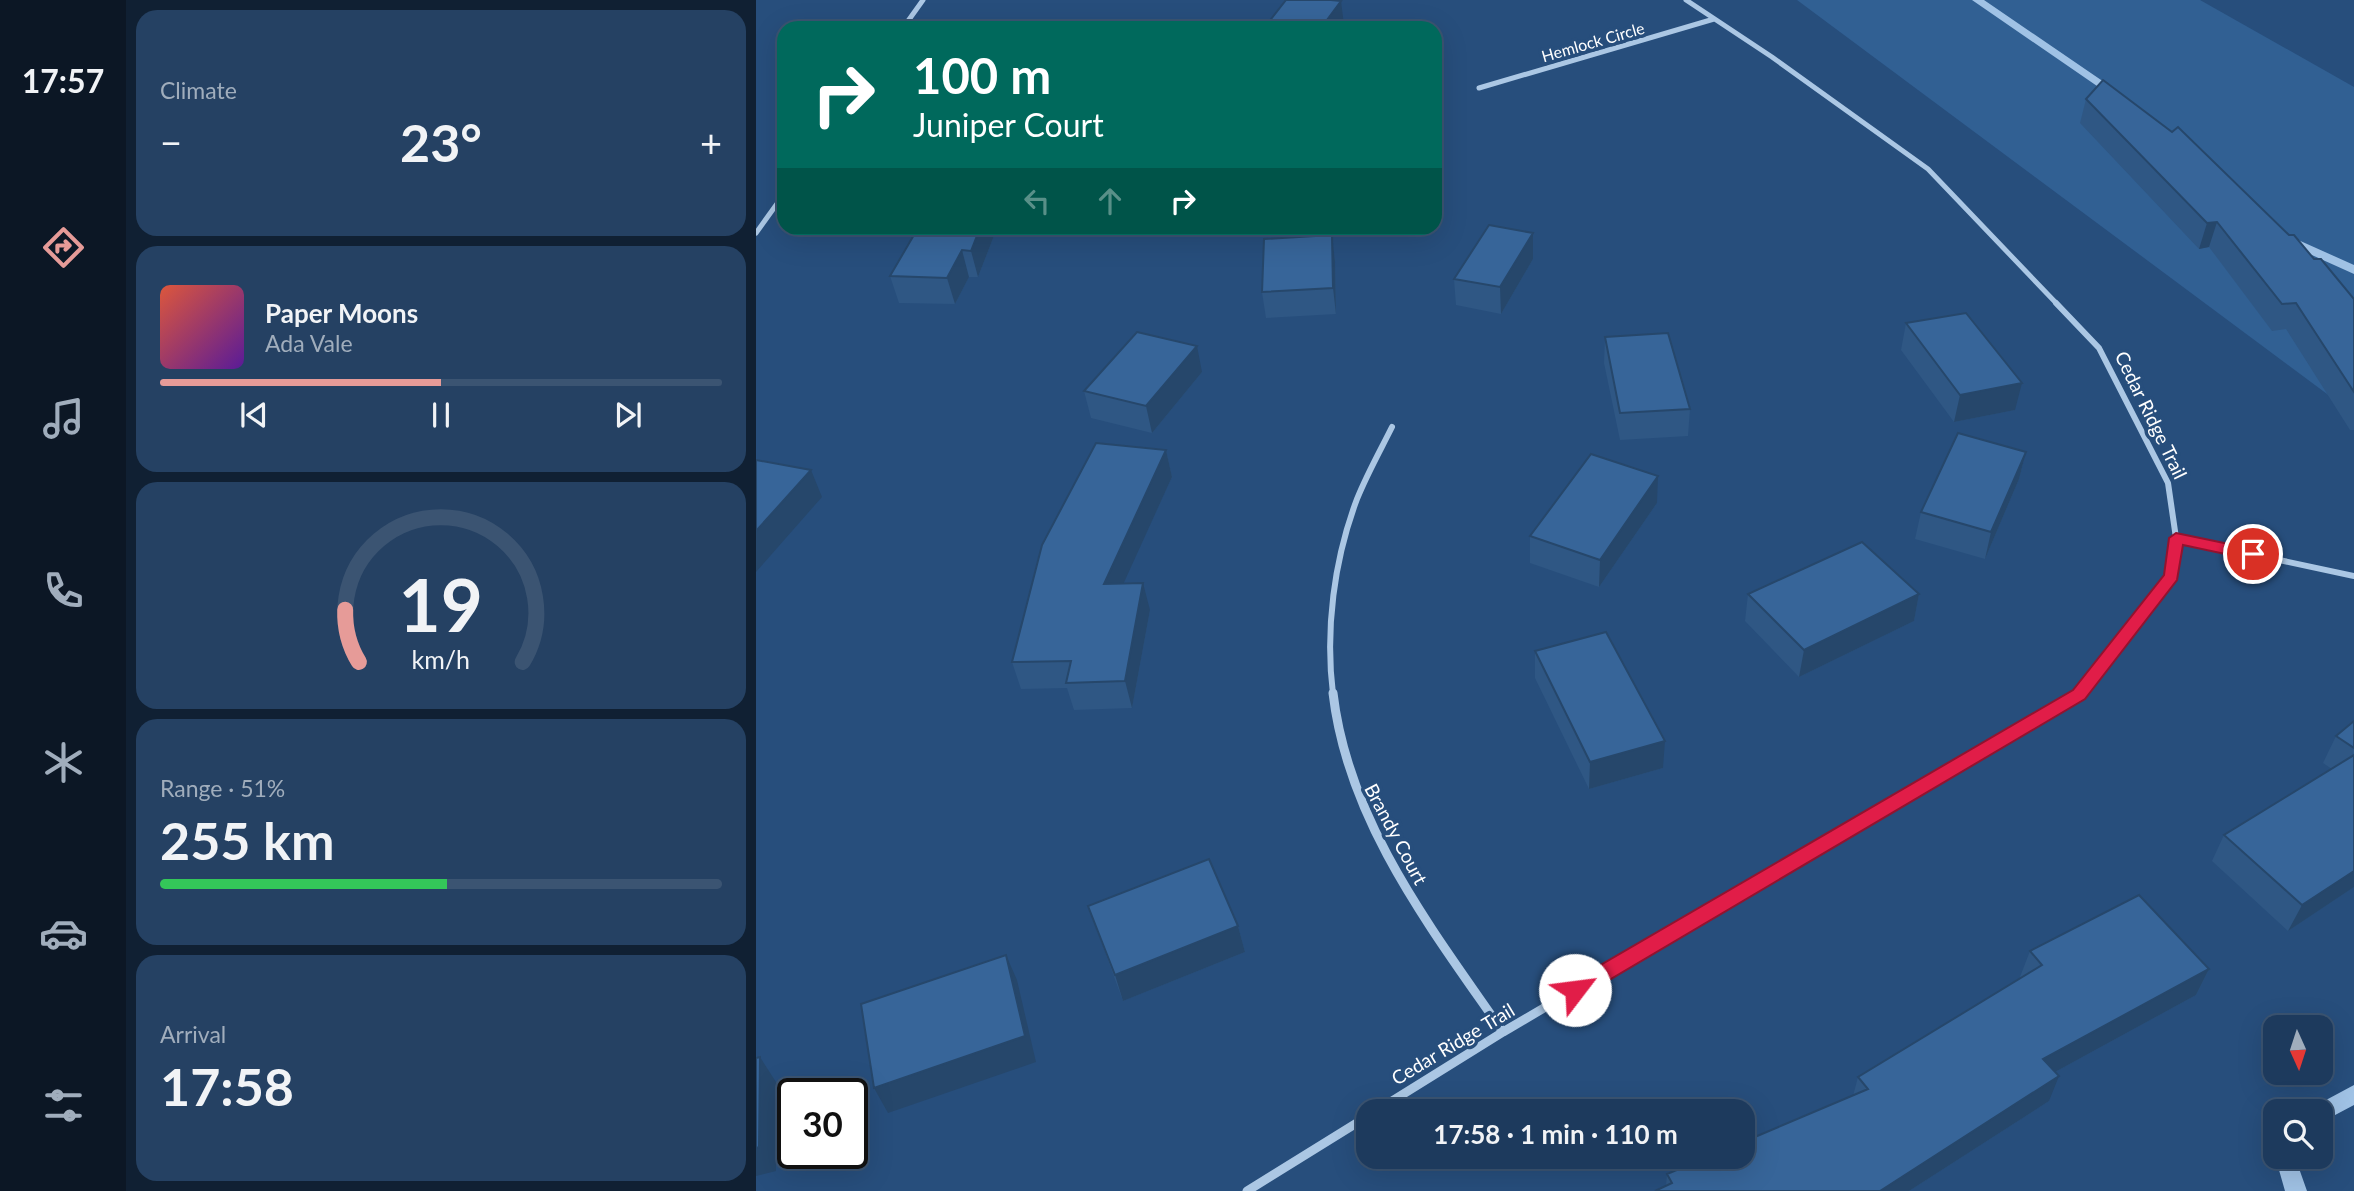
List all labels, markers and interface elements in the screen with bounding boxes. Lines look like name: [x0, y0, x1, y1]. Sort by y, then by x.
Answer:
street label: Hemlock Circle: [1539, 18, 1647, 65]
text: 100 m: [913, 46, 1051, 104]
icon: right: [798, 49, 889, 140]
text: 17:57: [22, 61, 104, 100]
text: Climate: [160, 76, 237, 104]
text: Juniper Court: [913, 105, 1104, 144]
text: 23°: [400, 111, 482, 173]
text: −: [160, 119, 182, 165]
text: +: [700, 119, 722, 165]
icon: left: [1018, 182, 1056, 220]
icon: ahead: [1091, 182, 1129, 220]
icon: right: [1164, 182, 1202, 220]
icon: directions: [39, 223, 88, 272]
text: Paper Moons: [265, 297, 418, 329]
text: Ada Vale: [265, 329, 353, 357]
street label: Cedar Ridge Trail: [2111, 347, 2192, 482]
icon: music: [39, 394, 88, 443]
icon: previous: [235, 396, 273, 434]
icon: pause: [422, 396, 460, 434]
icon: next: [609, 396, 647, 434]
pin: [2223, 524, 2283, 584]
icon: arrive: [2234, 535, 2272, 573]
text: 19: [399, 560, 483, 648]
icon: phone: [39, 566, 88, 615]
text: km/h: [412, 643, 470, 673]
icon: climate: [39, 738, 88, 787]
text: Range · 51%: [160, 774, 285, 802]
street label: Brandy Court: [1360, 779, 1433, 888]
text: 255 km: [160, 809, 334, 871]
icon: car: [39, 909, 88, 958]
position arrow: [1538, 953, 1612, 1027]
street label: Cedar Ridge Trail: [1387, 998, 1518, 1089]
north arrow: [2263, 1015, 2333, 1085]
map controls: [2263, 1015, 2333, 1169]
text: Arrival: [160, 1020, 226, 1048]
text: 17:58: [160, 1055, 294, 1117]
speed limit sign: 30: [777, 1078, 868, 1169]
icon: filters: [39, 1081, 88, 1130]
button: search: [2263, 1099, 2333, 1169]
text: 17:58 · 1 min · 110 m: [1433, 1118, 1678, 1150]

